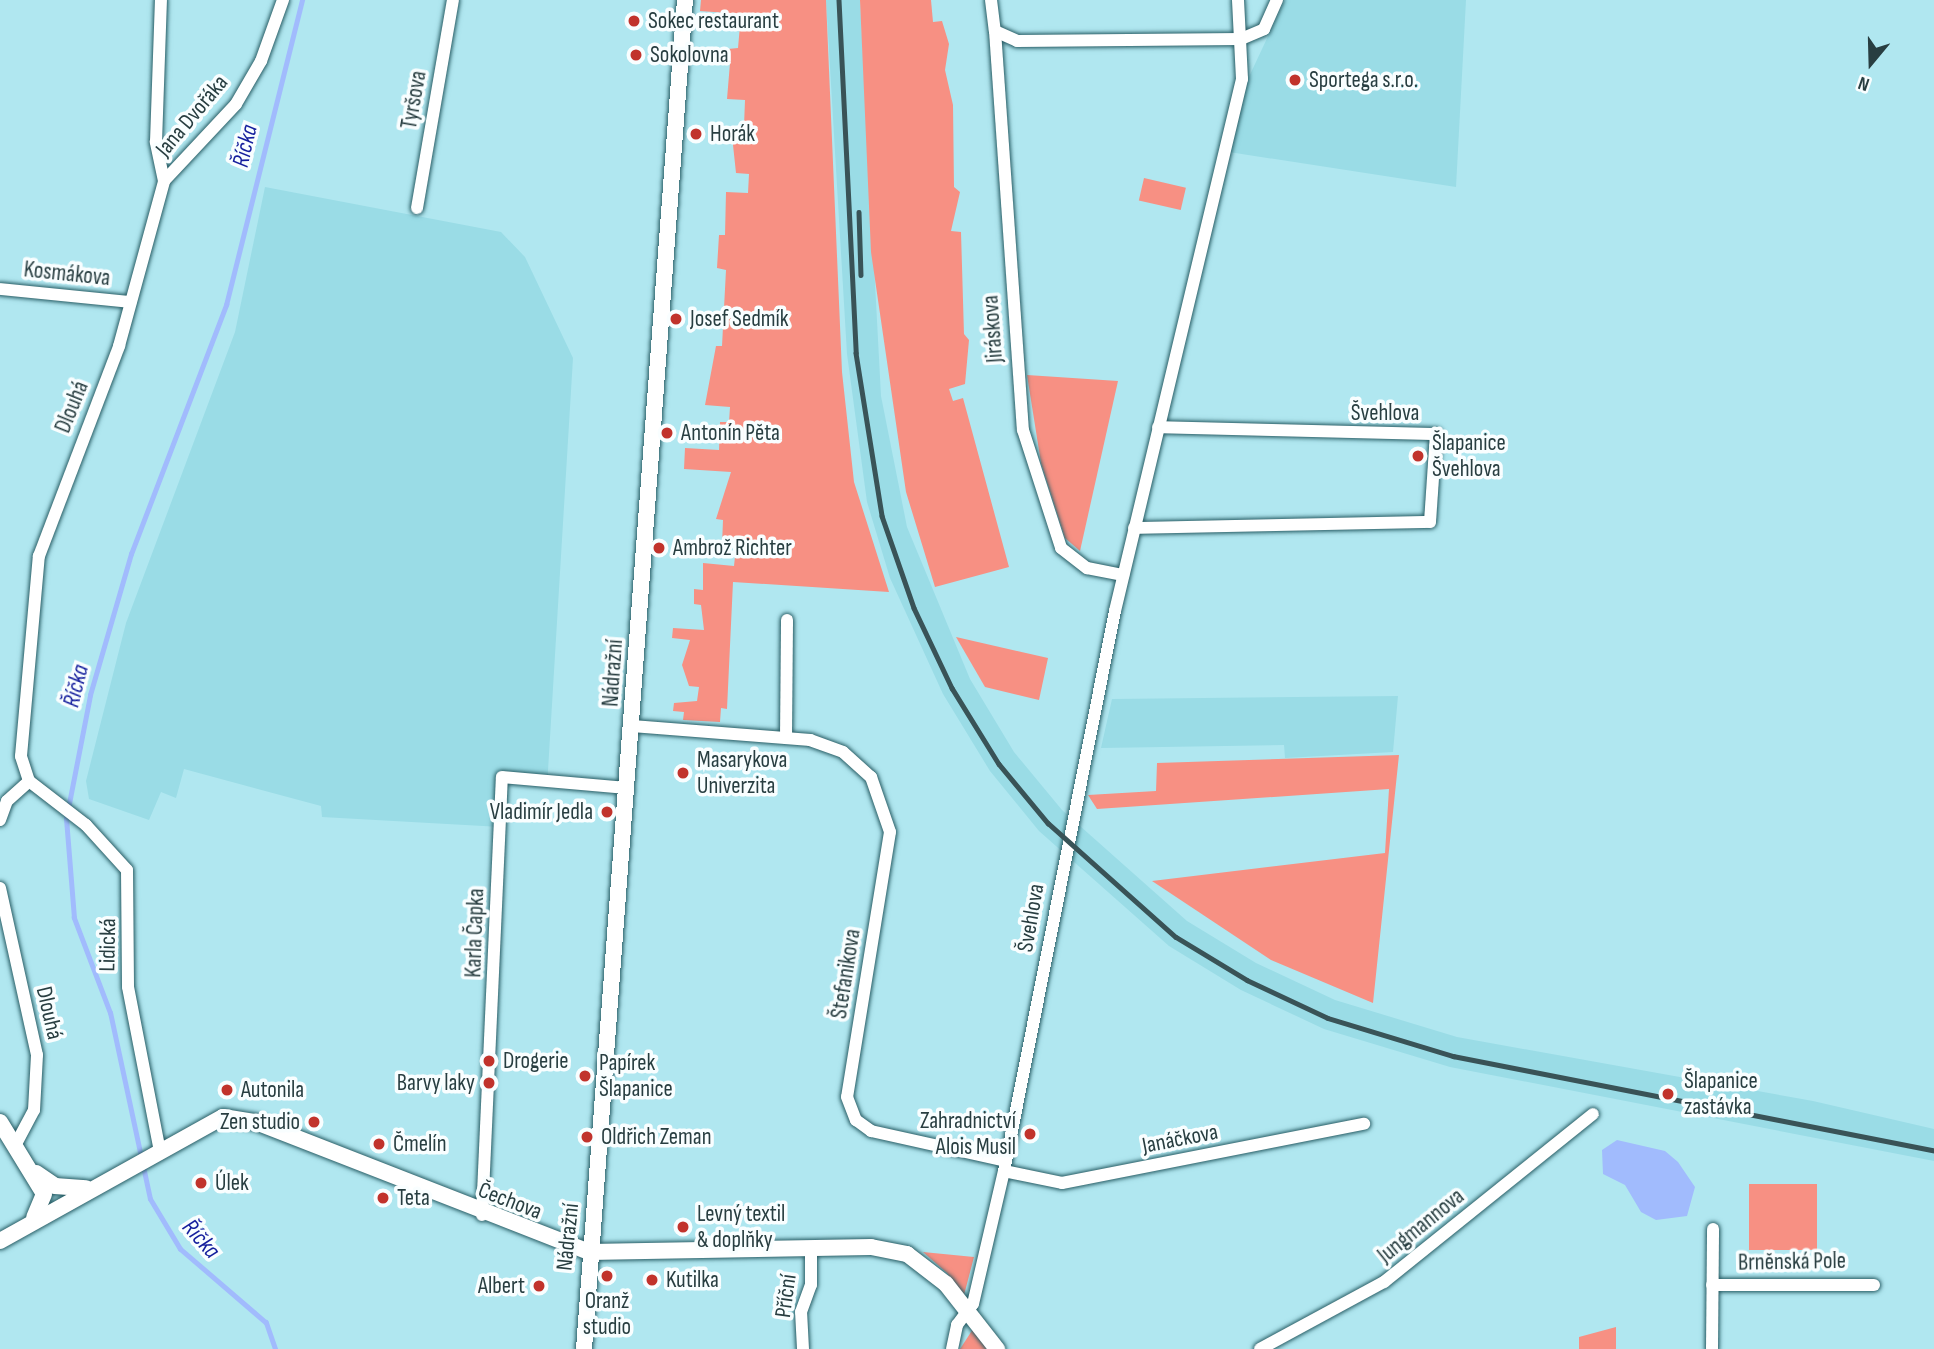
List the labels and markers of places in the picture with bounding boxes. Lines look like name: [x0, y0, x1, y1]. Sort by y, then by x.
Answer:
place label: Sokec restaurant: [648, 7, 779, 35]
marker: Sokec restaurant: [626, 13, 642, 29]
place label: Sokolovna: [650, 41, 729, 69]
marker: Sokolovna: [628, 47, 644, 63]
place label: Sportega s.r.o.: [1309, 66, 1418, 94]
marker: Sportega s.r.o.: [1287, 72, 1303, 88]
place label: Horák: [710, 120, 755, 148]
marker: Horák: [688, 126, 704, 142]
place label: Josef Sedmík: [690, 305, 789, 333]
marker: Josef Sedmík: [668, 311, 684, 327]
place label: Antonín Pěta: [681, 419, 780, 447]
marker: Antonín Pěta: [659, 425, 675, 441]
place label: Šlapanice Švehlova: [1432, 429, 1506, 483]
marker: Šlapanice Švehlova: [1410, 448, 1426, 464]
place label: Ambrož Richter: [673, 534, 792, 562]
marker: Ambrož Richter: [651, 540, 667, 556]
place label: Masarykova Univerzita: [697, 746, 787, 800]
marker: Masarykova Univerzita: [675, 765, 691, 781]
place label: Vladimír Jedla: [490, 798, 593, 826]
marker: Vladimír Jedla: [599, 804, 615, 820]
place label: Drogerie: [503, 1047, 568, 1075]
place label: Papírek Šlapanice: [599, 1049, 673, 1103]
marker: Drogerie: [481, 1053, 497, 1069]
place label: Šlapanice zastávka: [1684, 1067, 1758, 1121]
marker: Papírek Šlapanice: [577, 1068, 593, 1084]
place label: Barvy laky: [397, 1069, 475, 1097]
marker: Barvy laky: [481, 1075, 497, 1091]
place label: Autonila: [241, 1076, 304, 1104]
marker: Autonila: [219, 1082, 235, 1098]
marker: Šlapanice zastávka: [1658, 1084, 1678, 1104]
place label: Zahradnictví Alois Musil: [920, 1107, 1016, 1161]
place label: Zen studio: [220, 1108, 300, 1136]
marker: Zen studio: [306, 1114, 322, 1130]
place label: Oldřich Zeman: [601, 1123, 712, 1151]
marker: Zahradnictví Alois Musil: [1022, 1126, 1038, 1142]
marker: Oldřich Zeman: [579, 1129, 595, 1145]
place label: Čmelín: [393, 1130, 446, 1158]
marker: Čmelín: [371, 1136, 387, 1152]
place label: Úlek: [215, 1169, 249, 1197]
marker: Úlek: [193, 1175, 209, 1191]
place label: Teta: [397, 1184, 430, 1212]
marker: Teta: [375, 1190, 391, 1206]
place label: Levný textil & doplňky: [697, 1200, 786, 1254]
marker: Levný textil & doplňky: [675, 1219, 691, 1235]
place label: Kutilka: [666, 1266, 719, 1294]
marker: Oranž studio: [599, 1268, 615, 1284]
place label: Albert: [478, 1272, 525, 1300]
marker: Kutilka: [644, 1272, 660, 1288]
marker: Albert: [531, 1278, 547, 1294]
place label: Oranž studio: [583, 1287, 631, 1341]

